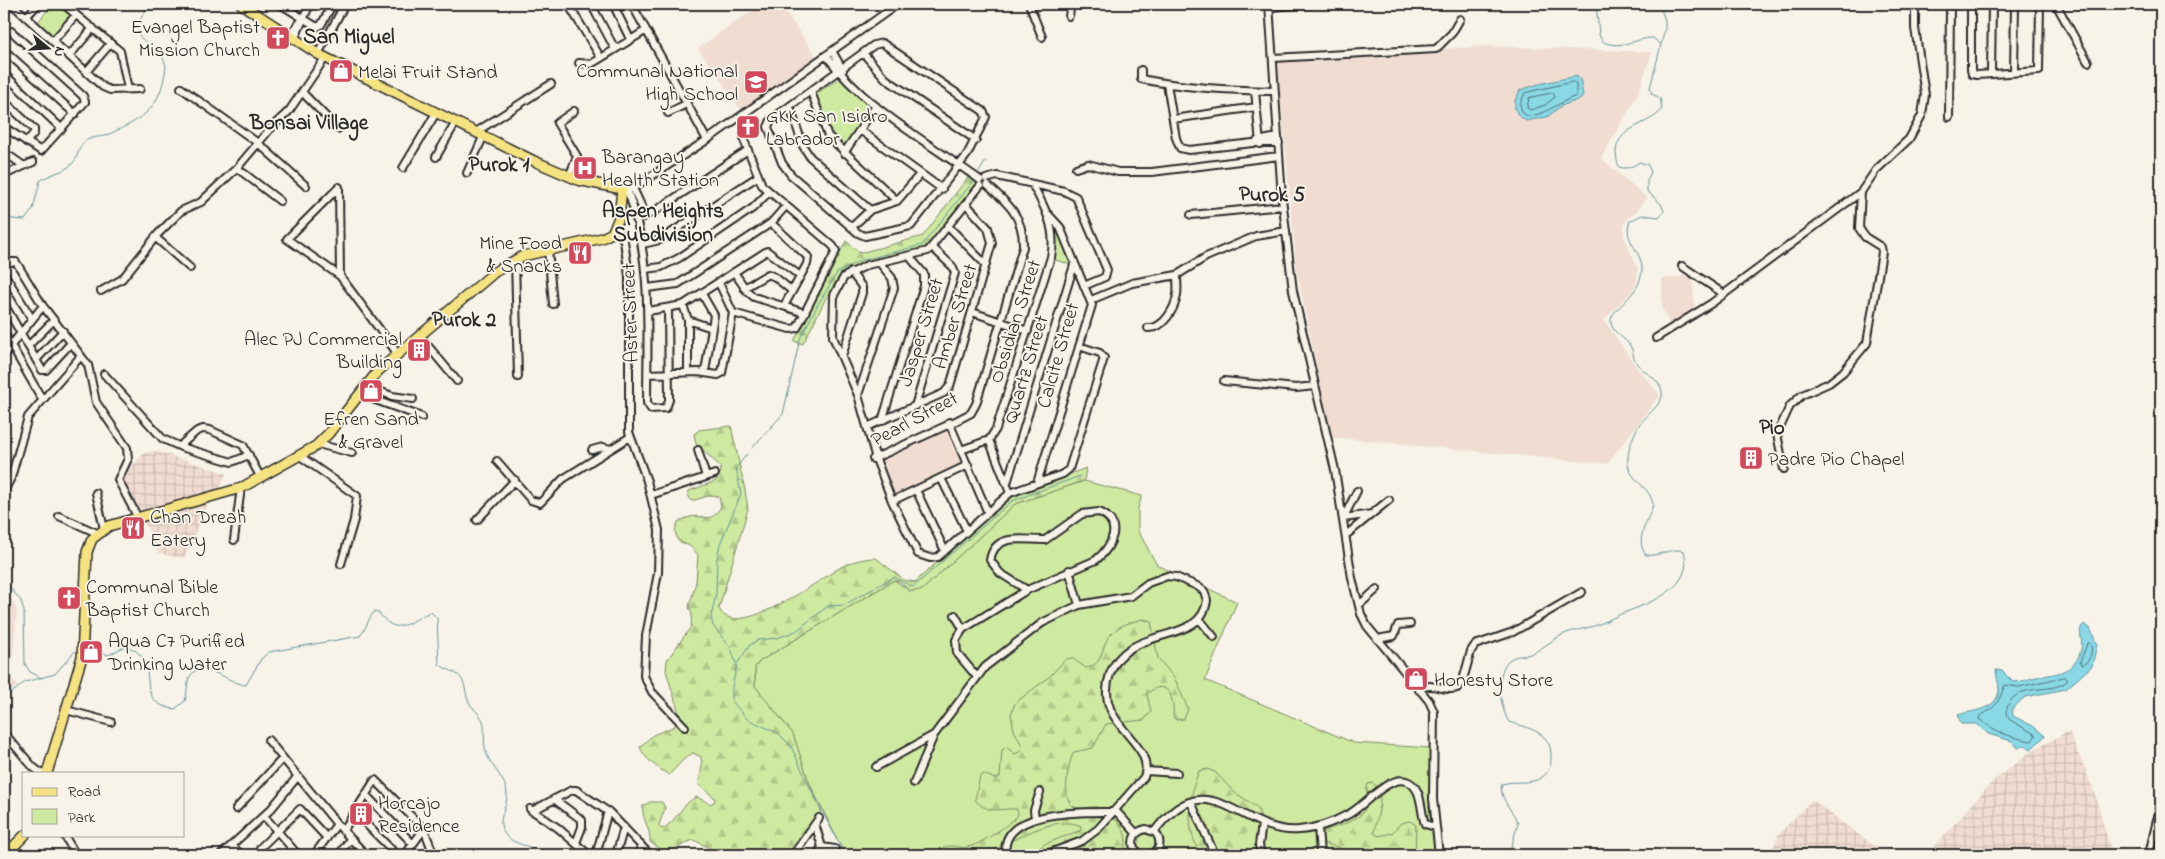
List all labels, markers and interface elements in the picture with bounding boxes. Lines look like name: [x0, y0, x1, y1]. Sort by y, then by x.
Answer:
place label: Evangel Baptist Mission Church: [131, 14, 260, 66]
north arrow: [22, 22, 72, 72]
district label: San Miguel: [303, 23, 395, 55]
church icon: Evangel Baptist Mission Church: [265, 25, 291, 51]
text: N: [47, 44, 70, 59]
shop icon: Melai Fruit Stand: [328, 58, 354, 84]
place label: Communal National High School: [576, 58, 738, 111]
place label: Melai Fruit Stand: [358, 59, 498, 88]
school or university icon: Communal National High School: [743, 69, 769, 95]
place label: GKK San Isidro Labrador: [766, 103, 888, 155]
district label: Bonsai Village: [249, 109, 369, 141]
church icon: GKK San Isidro Labrador: [735, 114, 761, 140]
place label: Barangay Health Station: [601, 144, 719, 196]
district label: Purok 1: [469, 151, 530, 181]
hospital icon: Barangay Health Station: [572, 155, 598, 181]
district label: Purok 5: [1239, 181, 1305, 211]
district label: Aspen Heights Subdivision: [602, 197, 724, 251]
place label: Mine Food & Snacks: [479, 230, 562, 282]
restaurant icon: Mine Food & Snacks: [567, 240, 593, 266]
street label: Obsidian Street: [983, 256, 1050, 387]
street label: Amber Street: [927, 260, 986, 373]
street label: Aster Street: [615, 262, 648, 363]
street label: Jasper Street: [892, 275, 953, 391]
street label: Calcite Street: [1030, 299, 1088, 412]
district label: Purok 2: [432, 306, 497, 336]
street label: Quartz Street: [997, 312, 1058, 427]
place label: Alec PJ Commercial Building: [244, 326, 402, 379]
building icon: Alec PJ Commercial Building: [406, 337, 432, 363]
shop icon: Efren Sand & Gravel: [358, 378, 384, 404]
street label: Pearl Street: [866, 385, 964, 455]
place label: Efren Sand & Gravel: [323, 406, 419, 458]
district label: Pio: [1759, 414, 1785, 444]
building icon: Padre Pio Chapel: [1738, 445, 1764, 471]
place label: Padre Pio Chapel: [1768, 446, 1904, 475]
place label: Chan Dreah Eatery: [150, 504, 246, 556]
restaurant icon: Chan Dreah Eatery: [120, 515, 146, 541]
place label: Communal Bible Baptist Church: [85, 574, 218, 626]
church icon: Communal Bible Baptist Church: [56, 585, 82, 611]
place label: Aqua C7 Purified Drinking Water: [107, 628, 245, 681]
shop icon: Aqua C7 Purified Drinking Water: [78, 639, 104, 665]
shop icon: Honesty Store: [1403, 666, 1429, 692]
place label: Honesty Store: [1434, 667, 1553, 696]
legend: [22, 772, 185, 836]
text: Road: [68, 781, 101, 803]
place label: Horcajo Residence: [378, 790, 460, 842]
building icon: Horcajo Residence: [348, 801, 374, 827]
text: Park: [68, 807, 96, 829]

